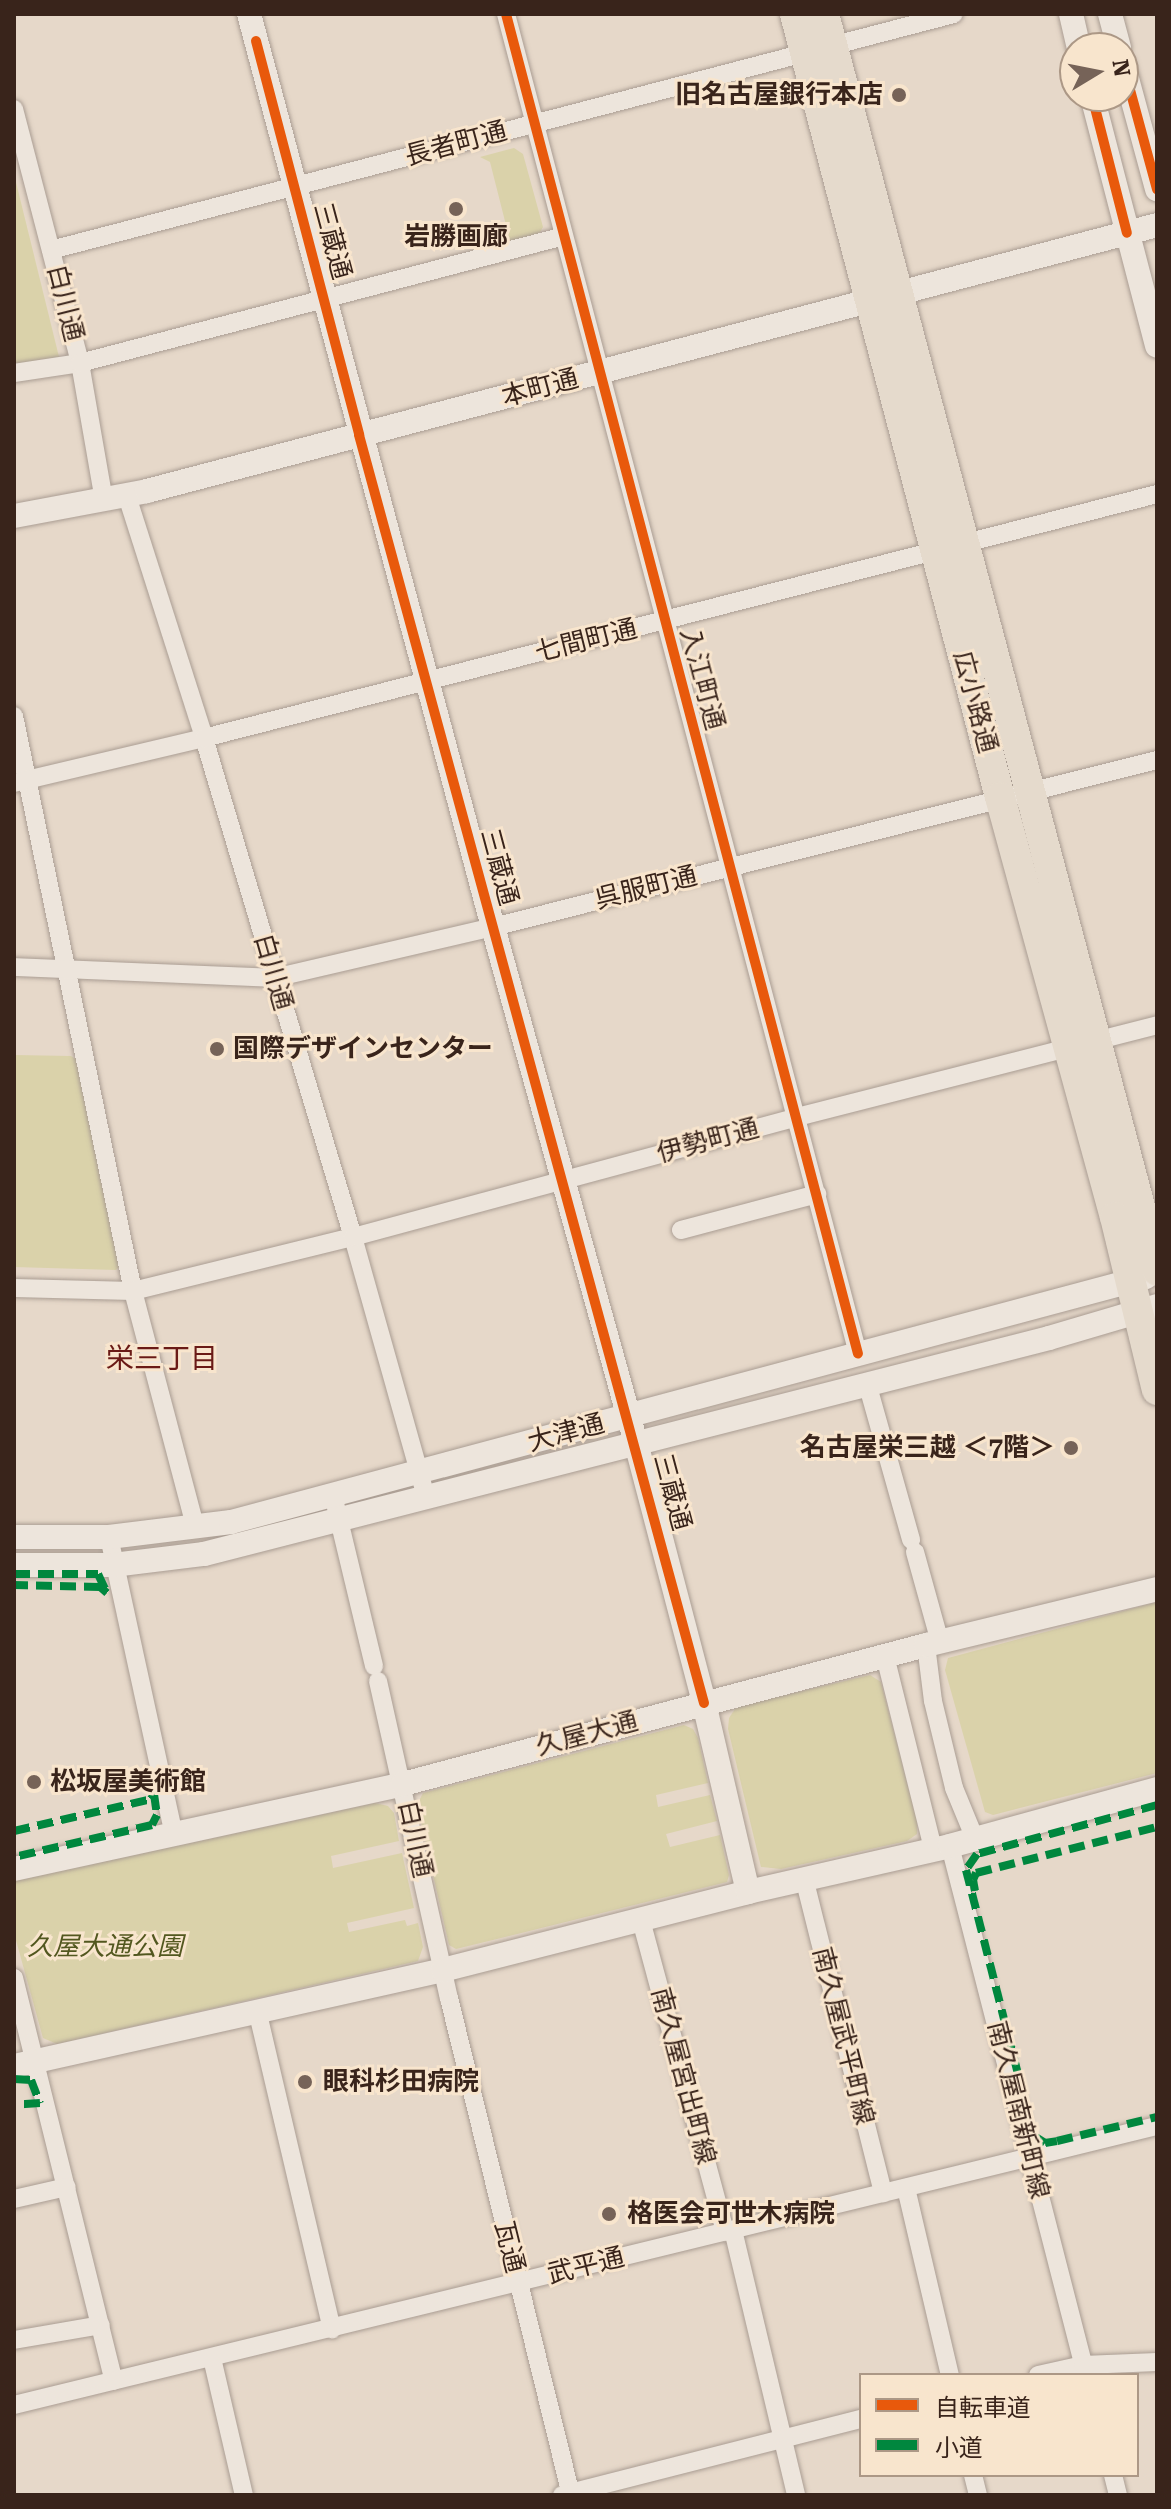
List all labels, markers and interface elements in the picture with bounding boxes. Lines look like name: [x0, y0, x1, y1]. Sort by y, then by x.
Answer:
north arrow: [1059, 32, 1139, 112]
text: N: [1107, 58, 1135, 79]
place label: 旧名古屋銀行本店: [675, 79, 883, 111]
marker: 旧名古屋銀行本店: [890, 86, 908, 104]
street label: 長者町通: [402, 115, 510, 173]
street label: 三蔵通: [307, 199, 357, 283]
marker: 岩勝画廊: [447, 200, 465, 218]
place label: 岩勝画廊: [404, 221, 508, 253]
street label: 白川通: [40, 261, 90, 345]
street label: 本町通: [498, 363, 582, 413]
street label: 七間町通: [532, 613, 640, 669]
street label: 入江町通: [673, 625, 731, 733]
street label: 広小路通: [946, 648, 1004, 756]
street label: 三蔵通: [474, 825, 524, 909]
street label: 呉服町通: [592, 860, 700, 916]
street label: 白川通: [247, 930, 299, 1014]
place label: 国際デザインセンター: [233, 1033, 493, 1065]
marker: 国際デザインセンター: [208, 1040, 226, 1058]
street label: 伊勢町通: [654, 1112, 762, 1170]
district label: 栄三丁目: [106, 1342, 218, 1376]
street label: 大津通: [524, 1408, 608, 1458]
place label: 名古屋栄三越 ＜7階＞: [800, 1432, 1055, 1464]
marker: 名古屋栄三越 ＜7階＞: [1062, 1439, 1080, 1457]
street label: 三蔵通: [647, 1450, 697, 1534]
street label: 久屋大通: [533, 1705, 641, 1763]
place label: 松坂屋美術館: [50, 1766, 206, 1798]
marker: 松坂屋美術館: [25, 1773, 43, 1791]
street label: 白川通: [392, 1798, 438, 1880]
park label: 久屋大通公園: [27, 1931, 183, 1963]
street label: 南久屋武平町線: [806, 1944, 880, 2128]
street label: 南久屋宮出町線: [644, 1984, 722, 2168]
street label: 南久屋南新町線: [981, 2018, 1055, 2202]
place label: 眼科杉田病院: [323, 2066, 479, 2098]
marker: 眼科杉田病院: [294, 2071, 316, 2093]
place label: 格医会可世木病院: [627, 2198, 835, 2230]
marker: 格医会可世木病院: [598, 2203, 620, 2225]
street label: 瓦通: [488, 2218, 530, 2276]
street label: 武平通: [544, 2241, 628, 2291]
legend: [859, 2373, 1139, 2477]
text: 自転車道: [935, 2394, 1031, 2422]
text: 小道: [935, 2434, 983, 2462]

